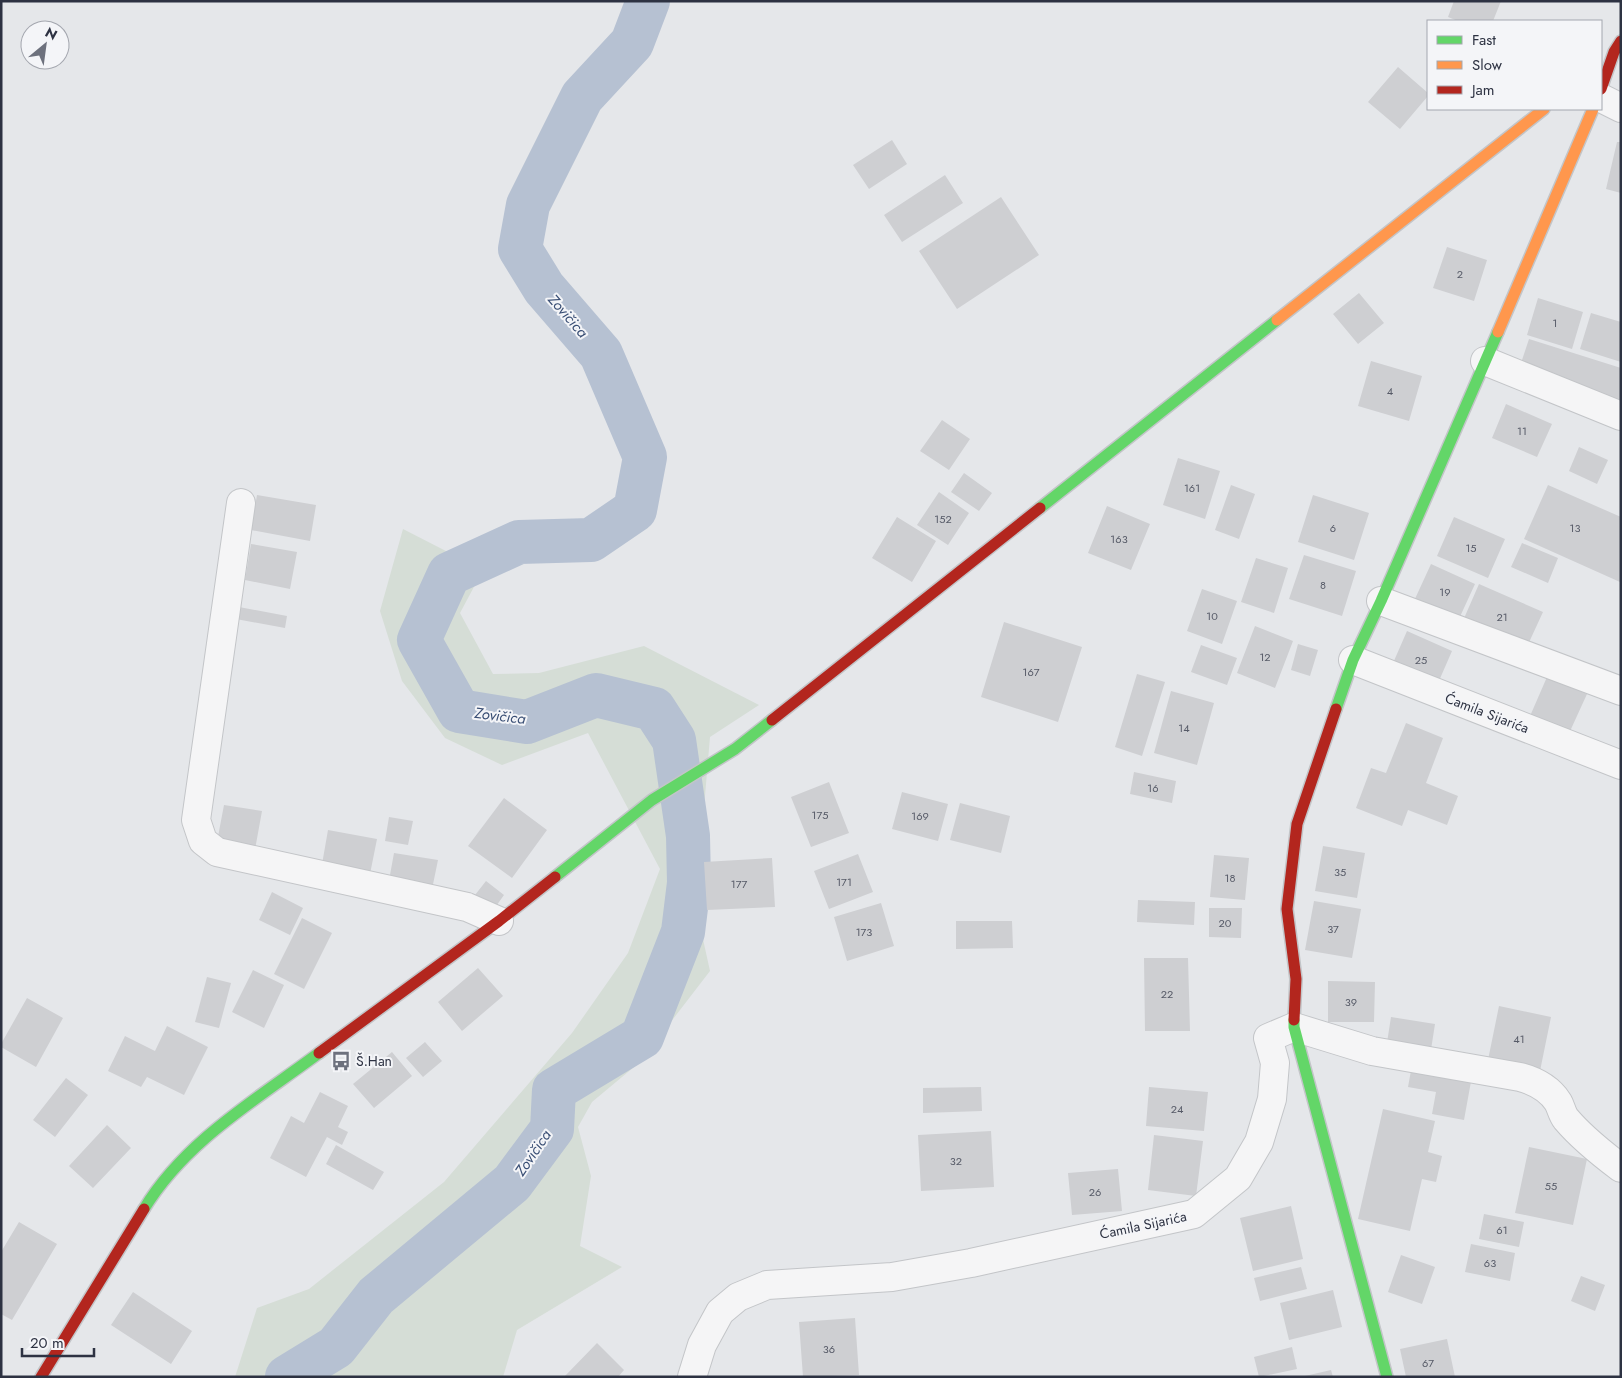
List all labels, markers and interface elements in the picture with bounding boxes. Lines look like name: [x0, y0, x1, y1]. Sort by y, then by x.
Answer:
north arrow: [20, 20, 70, 70]
legend: [1427, 20, 1602, 110]
text: N: [42, 22, 61, 45]
text: Fast: [1472, 29, 1496, 51]
text: Slow: [1472, 54, 1503, 76]
text: Jam: [1470, 79, 1495, 101]
house number: 2: [1457, 266, 1463, 282]
water label: Zovičica: [542, 289, 594, 343]
house number: 1: [1553, 315, 1557, 331]
house number: 4: [1387, 383, 1394, 399]
house number: 11: [1517, 423, 1527, 439]
house number: 161: [1184, 480, 1200, 496]
house number: 152: [934, 511, 952, 527]
house number: 6: [1330, 520, 1336, 536]
house number: 13: [1570, 520, 1580, 536]
house number: 163: [1110, 531, 1128, 547]
house number: 15: [1465, 540, 1477, 556]
house number: 8: [1320, 577, 1326, 593]
house number: 19: [1439, 584, 1451, 600]
house number: 10: [1206, 608, 1218, 624]
house number: 21: [1496, 609, 1508, 625]
house number: 12: [1259, 649, 1271, 665]
house number: 25: [1415, 652, 1427, 668]
house number: 167: [1022, 664, 1040, 680]
street label: Ćamila Sijarića: [1442, 688, 1532, 738]
water label: Zovičica: [472, 702, 528, 730]
house number: 14: [1178, 720, 1190, 736]
house number: 16: [1147, 780, 1159, 796]
house number: 175: [812, 807, 828, 823]
house number: 169: [911, 808, 929, 824]
house number: 35: [1334, 864, 1346, 880]
house number: 18: [1225, 870, 1235, 886]
house number: 171: [836, 874, 852, 890]
house number: 177: [731, 876, 747, 892]
house number: 20: [1219, 915, 1232, 931]
house number: 37: [1327, 921, 1339, 937]
house number: 173: [856, 924, 872, 940]
house number: 22: [1161, 986, 1173, 1002]
house number: 39: [1345, 994, 1357, 1010]
house number: 41: [1513, 1031, 1525, 1047]
bus stop icon: Š.Han: [330, 1050, 352, 1072]
place label: Š.Han: [356, 1051, 392, 1071]
house number: 24: [1171, 1101, 1184, 1117]
water label: Zovičica: [509, 1125, 557, 1181]
house number: 32: [950, 1153, 962, 1169]
house number: 55: [1545, 1178, 1557, 1194]
house number: 26: [1089, 1184, 1101, 1200]
street label: Ćamila Sijarića: [1098, 1206, 1188, 1244]
house number: 61: [1496, 1222, 1508, 1238]
house number: 63: [1484, 1255, 1496, 1271]
scale bar: [22, 1326, 95, 1358]
text: 20 m: [30, 1332, 64, 1354]
house number: 36: [823, 1341, 835, 1357]
house number: 67: [1422, 1355, 1434, 1371]

